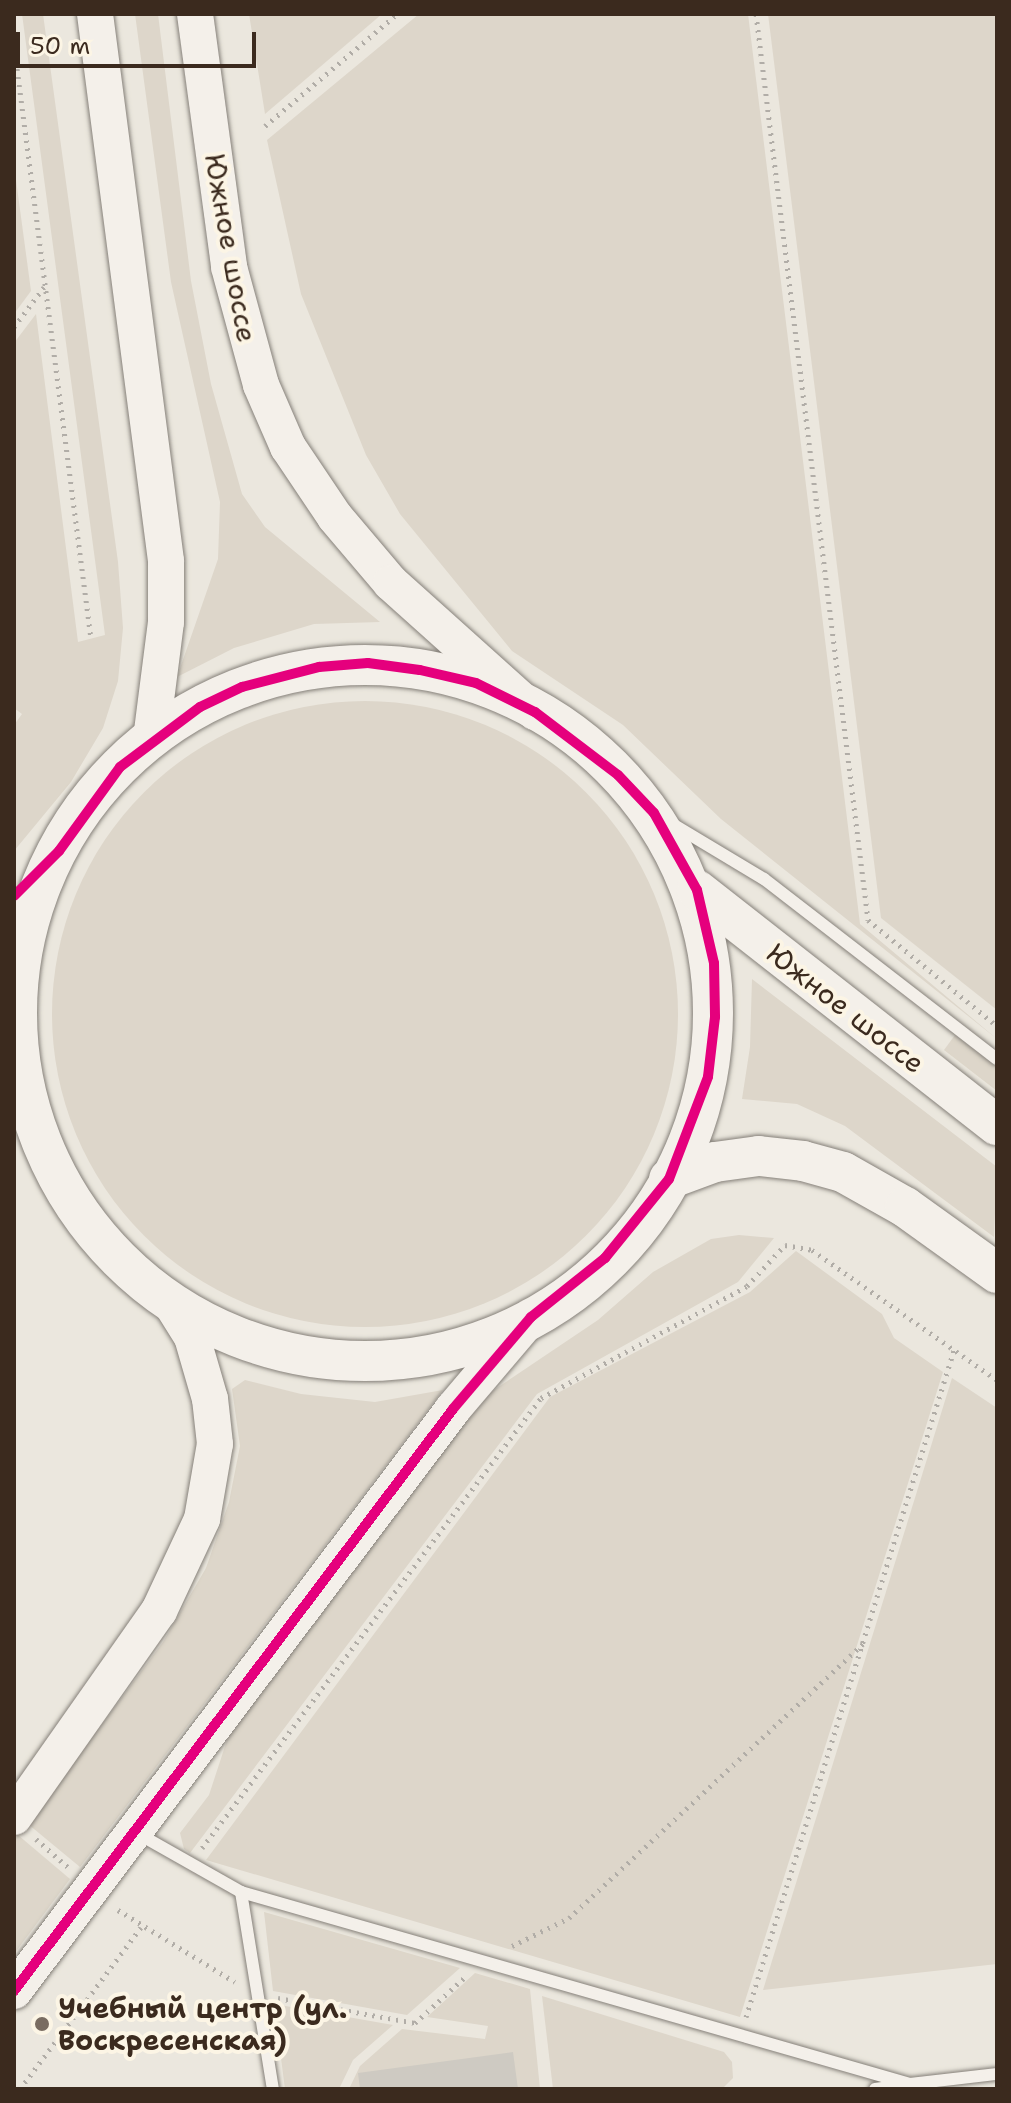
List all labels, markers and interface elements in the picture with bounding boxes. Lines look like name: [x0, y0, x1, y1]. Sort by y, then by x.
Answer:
scale bar: [20, 16, 260, 66]
text: 50 m: [30, 30, 90, 62]
street label: Южное шоссе: [198, 151, 264, 345]
street label: Южное шоссе: [760, 936, 932, 1080]
place label: Учебный центр (ул. Воскресенская): [58, 1991, 348, 2057]
marker: Учебный центр (ул. Воскресенская): [33, 2015, 51, 2033]

